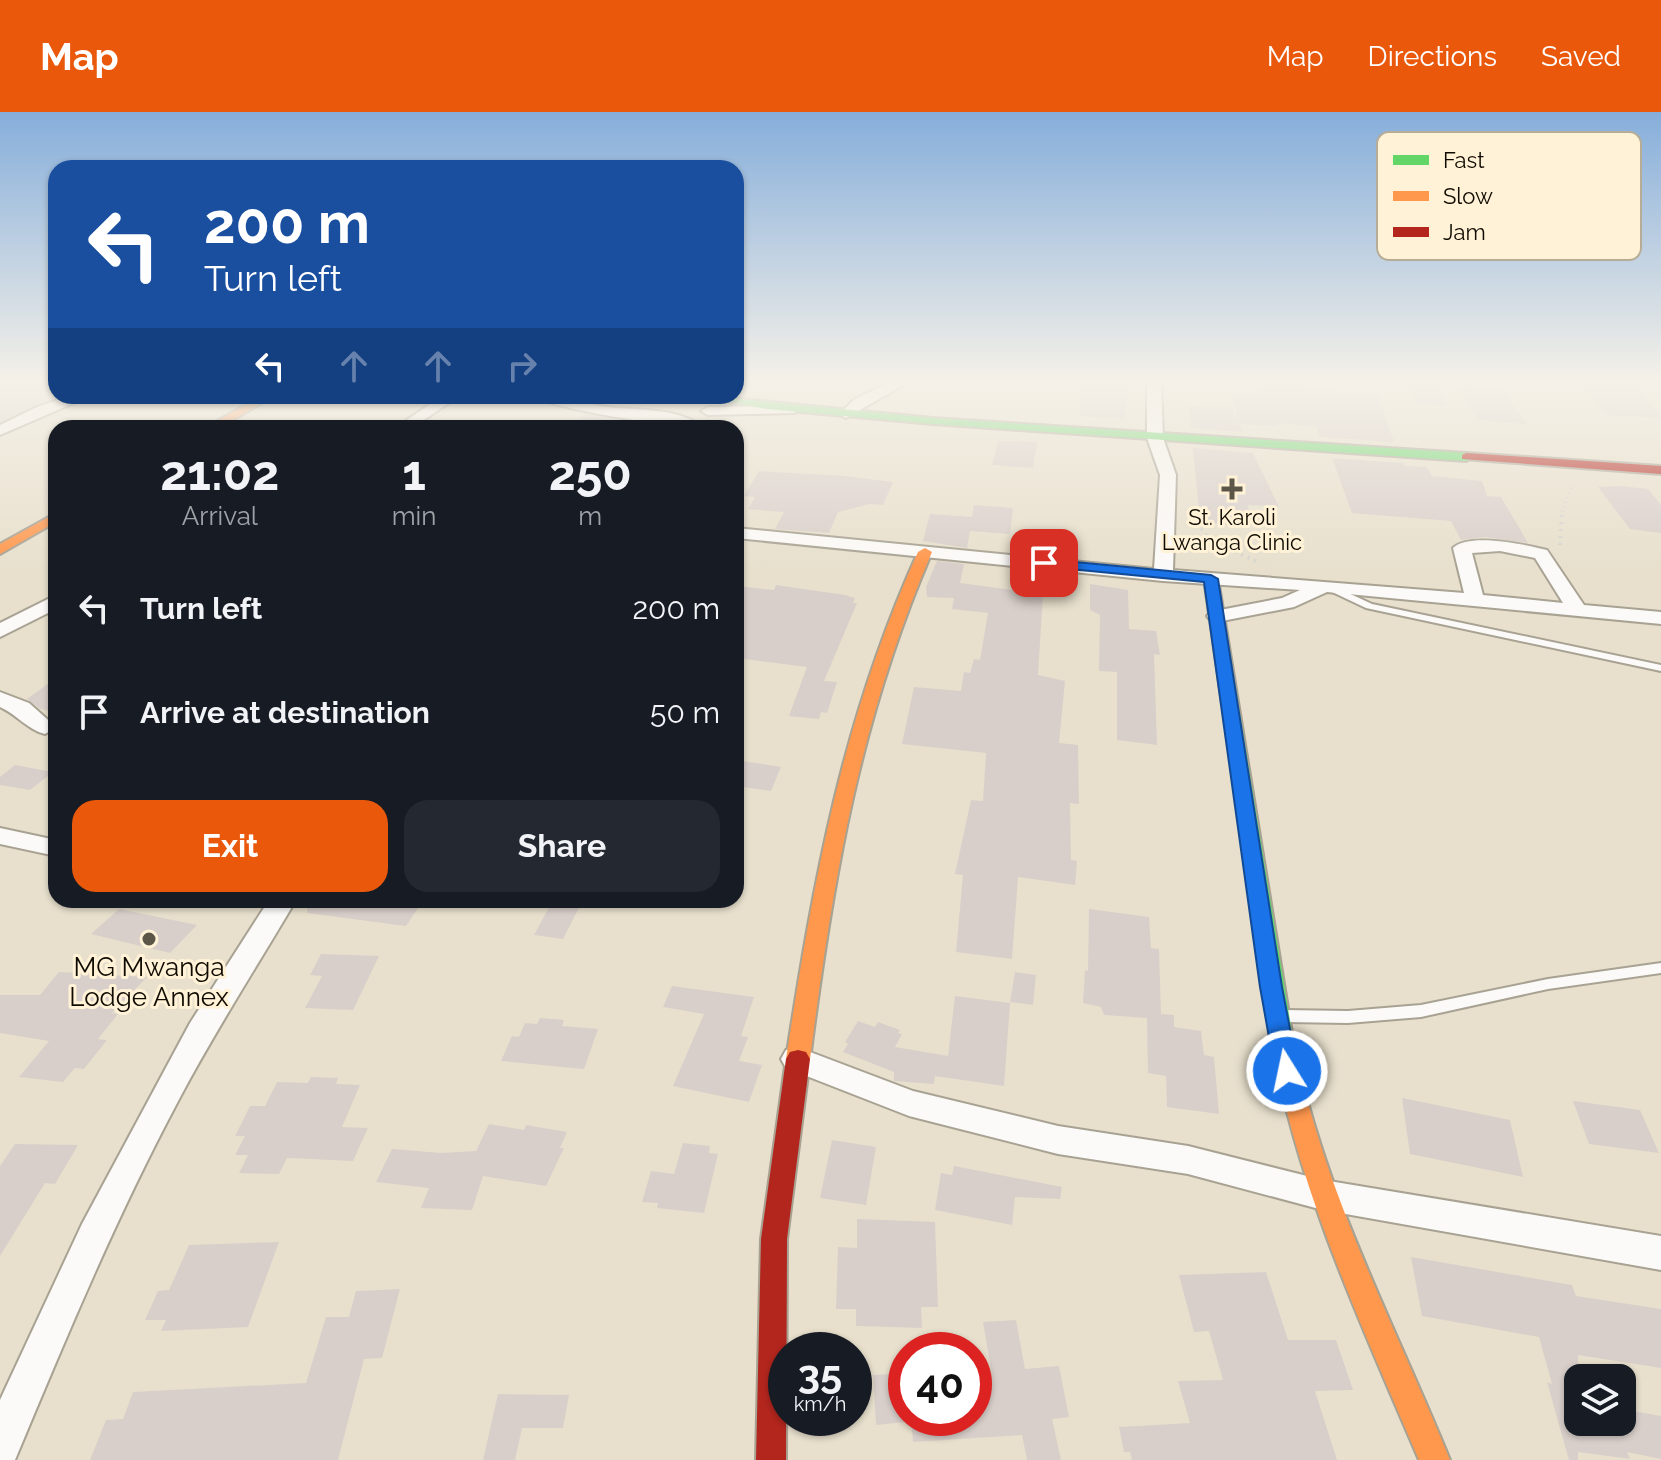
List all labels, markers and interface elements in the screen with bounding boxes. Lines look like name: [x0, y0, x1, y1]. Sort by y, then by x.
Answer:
text: Map: [40, 34, 119, 79]
text: Map: [1267, 40, 1324, 73]
text: Directions: [1368, 40, 1497, 73]
text: Saved: [1541, 40, 1621, 73]
legend: [1377, 132, 1641, 260]
text: Fast: [1443, 147, 1485, 173]
text: Slow: [1443, 183, 1493, 209]
text: 200 m: [204, 190, 370, 256]
icon: left: [72, 192, 176, 296]
text: Jam: [1443, 219, 1486, 245]
text: Turn left: [204, 257, 342, 299]
icon: left: [248, 344, 292, 388]
icon: ahead: [332, 344, 376, 388]
icon: ahead: [416, 344, 460, 388]
icon: right: [500, 344, 544, 388]
text: 21:02: [160, 445, 279, 501]
text: 1: [402, 445, 426, 501]
text: 250: [549, 445, 632, 501]
marker: St. Karoli Lwanga Clinic: [1221, 478, 1243, 500]
text: Arrival: [182, 501, 258, 531]
text: min: [392, 501, 436, 531]
text: m: [578, 501, 602, 531]
place label: St. Karoli Lwanga Clinic: [1162, 504, 1302, 555]
pin: [1010, 529, 1078, 597]
icon: arrive: [1022, 541, 1066, 585]
icon: left: [72, 586, 116, 630]
text: Turn left: [140, 591, 262, 626]
text: 200 m: [632, 591, 720, 626]
icon: arrive: [72, 690, 116, 734]
text: Arrive at destination: [140, 695, 430, 730]
text: 50 m: [650, 695, 720, 730]
button: Exit: [72, 800, 388, 892]
button: Share: [404, 800, 720, 892]
marker: MG Mwanga Lodge Annex: [140, 930, 158, 948]
place label: MG Mwanga Lodge Annex: [69, 952, 229, 1012]
position arrow: [1245, 1029, 1329, 1113]
speed limit sign: 40: [888, 1332, 992, 1436]
text: 35: [798, 1350, 842, 1397]
map controls: [1564, 1364, 1636, 1436]
button: layers: [1564, 1364, 1636, 1436]
text: km/h: [794, 1392, 846, 1416]

